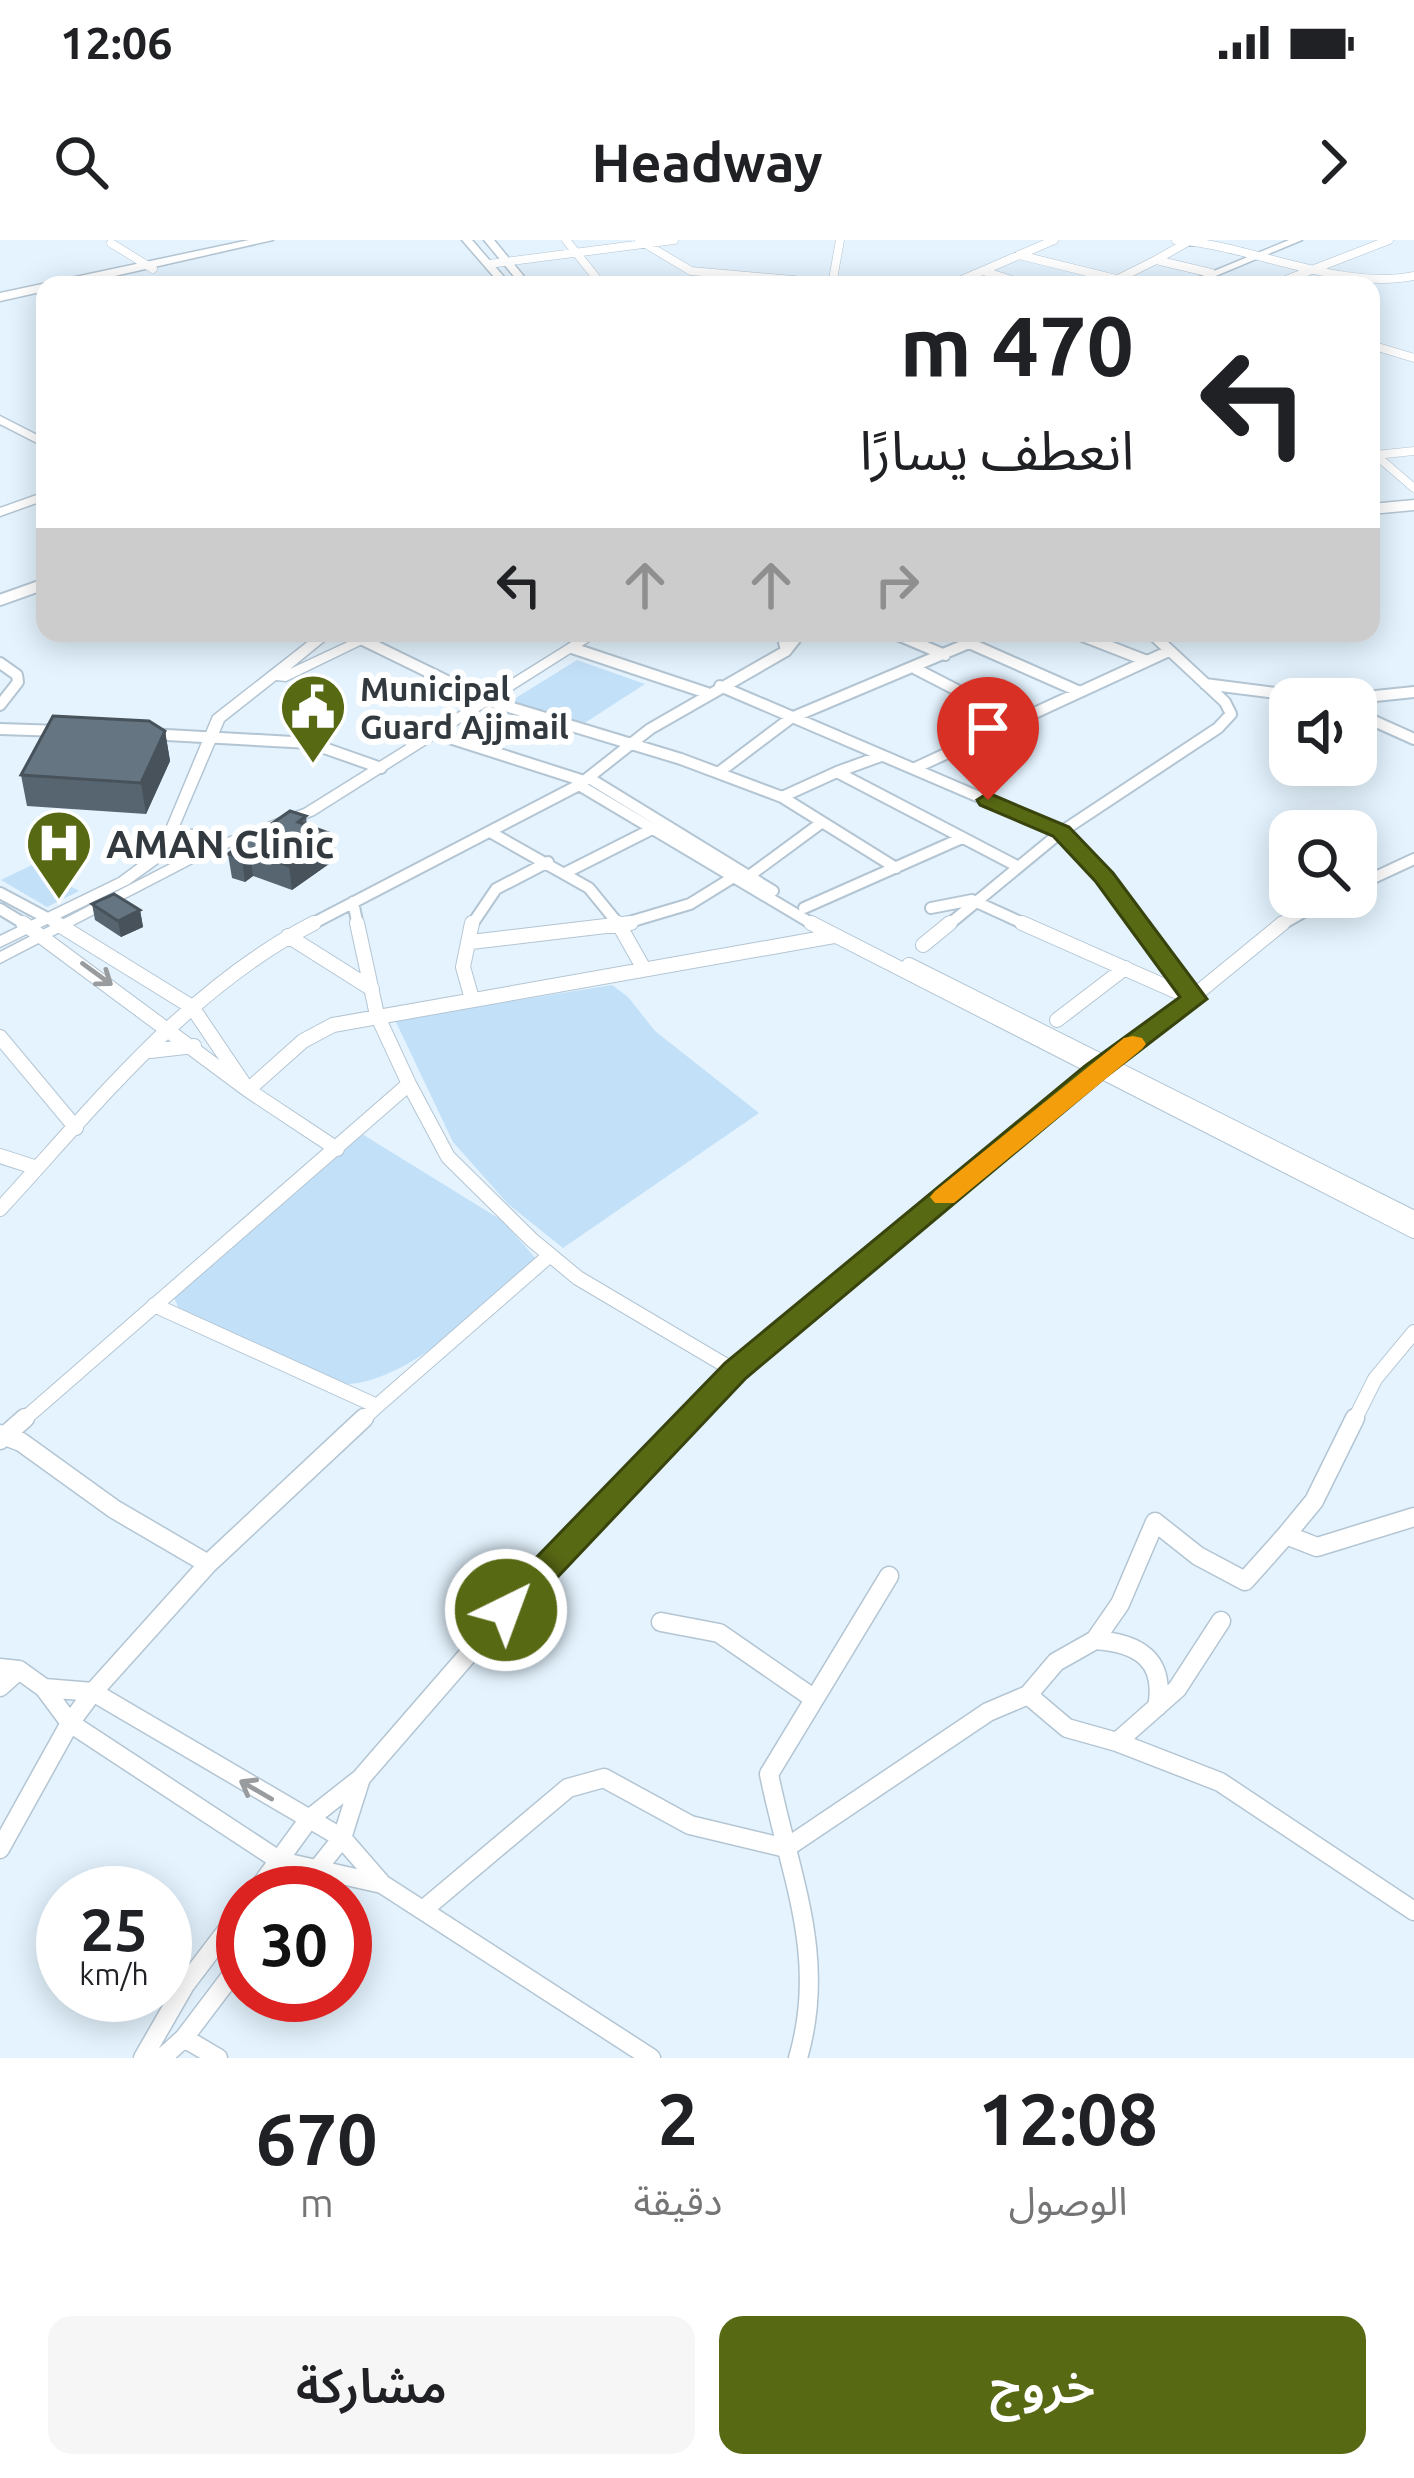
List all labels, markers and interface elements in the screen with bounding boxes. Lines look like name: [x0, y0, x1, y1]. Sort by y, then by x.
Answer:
text: 12:06: [60, 17, 173, 68]
icon: search: [48, 129, 114, 195]
icon: forward: [1300, 129, 1366, 195]
text: Headway: [591, 132, 823, 192]
text: 470 m: [900, 298, 1134, 392]
icon: left: [1176, 324, 1332, 480]
text: انعطف يسارًا: [859, 420, 1134, 480]
icon: left: [486, 552, 552, 618]
icon: ahead: [612, 552, 678, 618]
icon: ahead: [738, 552, 804, 618]
icon: right: [864, 552, 930, 618]
place label: Municipal Guard Ajjmail: [360, 670, 569, 745]
public building icon: Municipal Guard Ajjmail: [278, 672, 348, 766]
pin: [937, 677, 1039, 800]
map controls: [1269, 678, 1377, 918]
button: sound: [1269, 678, 1377, 786]
icon: arrive: [955, 695, 1021, 761]
hospital icon: AMAN Clinic: [24, 808, 94, 902]
button: search: [1269, 810, 1377, 918]
place label: AMAN Clinic: [106, 822, 334, 865]
one-way arrow: [80, 960, 113, 986]
position arrow: [443, 1547, 569, 1673]
one-way arrow: [240, 1777, 275, 1801]
speed limit sign: 30: [216, 1866, 372, 2022]
text: 25: [80, 1895, 148, 1962]
text: km/h: [79, 1957, 149, 1991]
text: 2: [658, 2078, 698, 2159]
text: 12:08: [978, 2078, 1158, 2159]
text: 670: [256, 2098, 378, 2179]
text: دقيقة: [633, 2179, 722, 2222]
text: الوصول: [1009, 2179, 1127, 2222]
text: m: [300, 2181, 334, 2224]
button: مشاركة: [48, 2316, 695, 2454]
button: خروج: [719, 2316, 1366, 2454]

